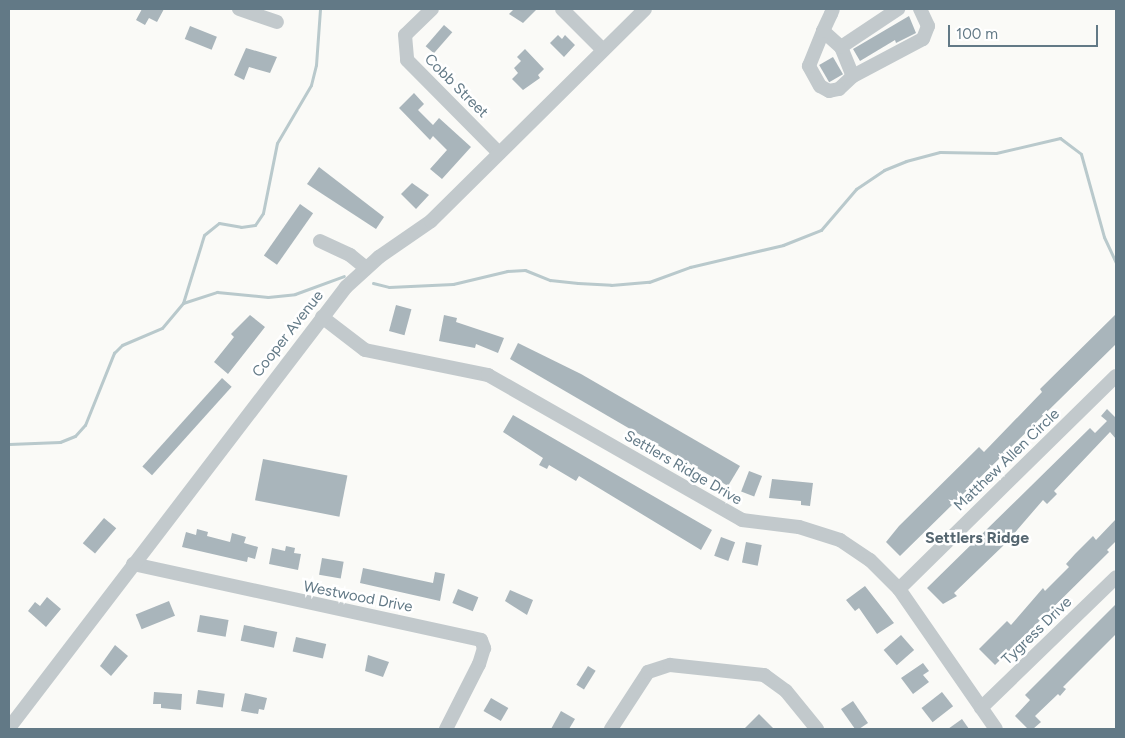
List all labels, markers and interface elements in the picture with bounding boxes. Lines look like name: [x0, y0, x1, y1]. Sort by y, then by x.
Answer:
scale bar: [950, 15, 1100, 47]
text: 100 m: [956, 25, 998, 43]
street label: Cobb Street: [420, 50, 492, 122]
street label: Cooper Avenue: [249, 287, 327, 381]
street label: Matthew Allen Circle: [951, 405, 1063, 515]
street label: Settlers Ridge Drive: [621, 427, 745, 509]
district label: Settlers Ridge: [925, 528, 1029, 548]
street label: Westwood Drive: [302, 578, 414, 616]
street label: Tygress Drive: [998, 593, 1076, 669]

